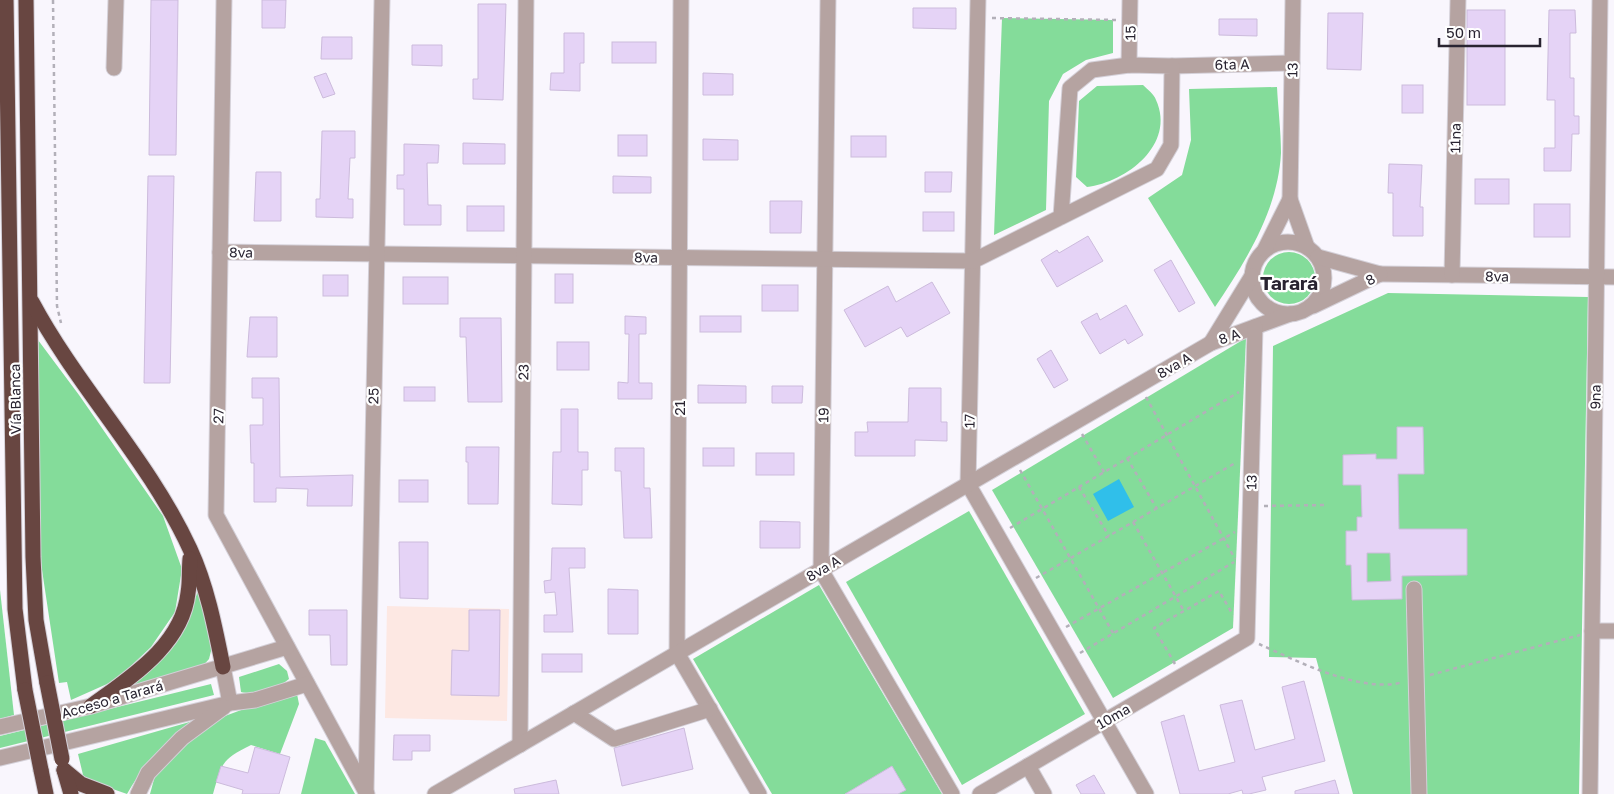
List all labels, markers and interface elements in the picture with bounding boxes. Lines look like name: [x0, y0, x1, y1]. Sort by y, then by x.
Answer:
scale bar: [1439, 15, 1540, 47]
text: 50 m: [1446, 23, 1481, 41]
street label: 15: [1121, 25, 1139, 41]
street label: 6ta A: [1214, 55, 1250, 73]
street label: 13: [1283, 62, 1301, 78]
street label: 11na: [1446, 123, 1464, 153]
street label: 8va: [229, 243, 253, 261]
street label: 8va: [634, 248, 658, 266]
street label: 8va: [1485, 267, 1509, 285]
street label: 8: [1362, 269, 1378, 289]
district label: Tarará: [1260, 271, 1318, 294]
street label: 8 A: [1216, 324, 1243, 348]
street label: 8va A: [1154, 348, 1195, 382]
street label: Vía Blanca: [6, 364, 24, 434]
street label: 23: [514, 364, 532, 380]
street label: 9na: [1586, 384, 1604, 410]
street label: 25: [364, 388, 382, 404]
street label: 21: [671, 400, 688, 415]
street label: 19: [814, 407, 832, 423]
street label: 27: [209, 408, 227, 424]
street label: 17: [960, 414, 978, 428]
street label: 13: [1242, 474, 1260, 490]
street label: 8va A: [803, 551, 844, 585]
street label: Acceso a Tarará: [59, 676, 165, 722]
street label: 10ma: [1093, 700, 1133, 732]

